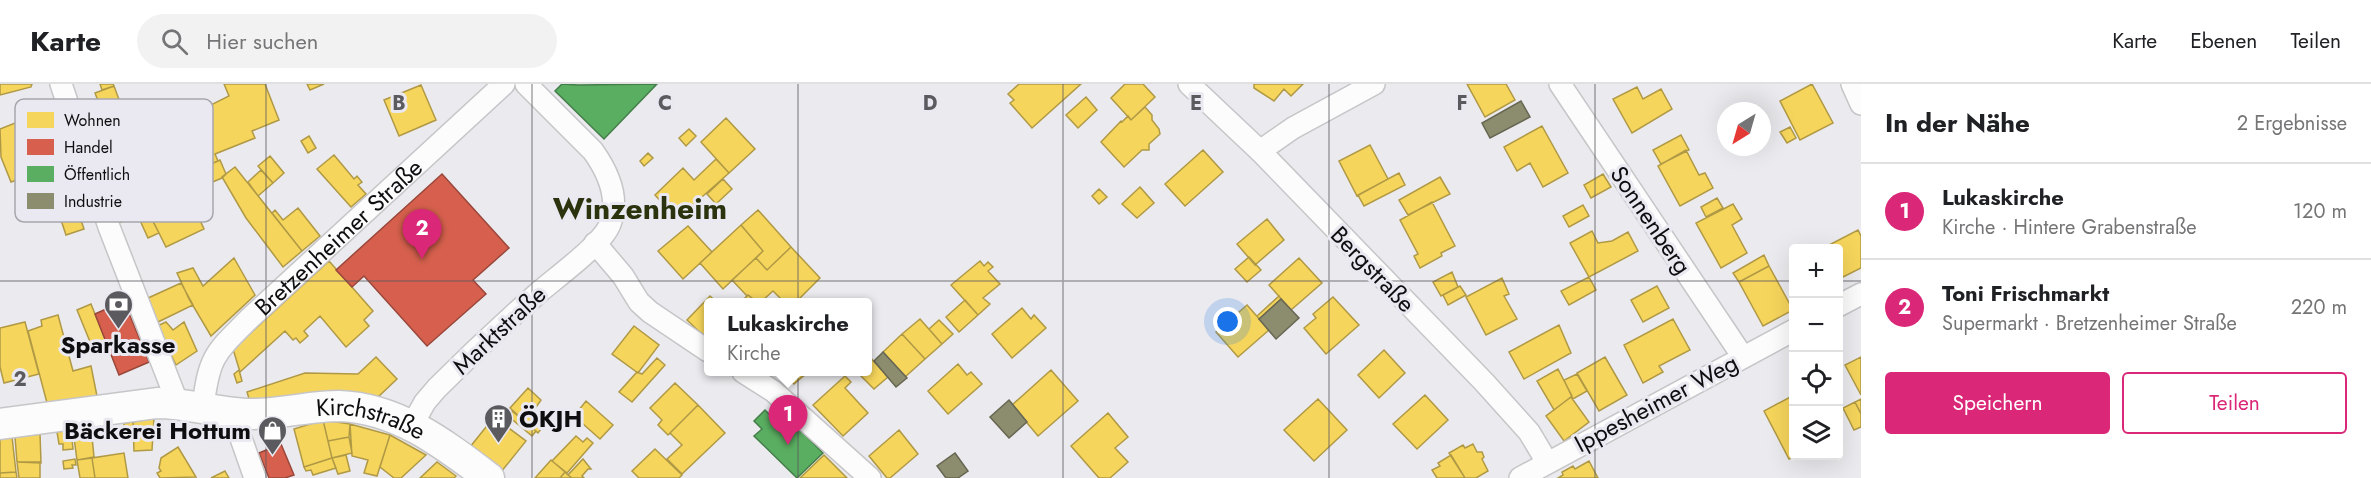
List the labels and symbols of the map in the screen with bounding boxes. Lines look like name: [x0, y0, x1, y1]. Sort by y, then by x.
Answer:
text: B: [392, 89, 406, 118]
text: C: [658, 89, 672, 118]
text: D: [923, 89, 937, 118]
text: E: [1190, 89, 1202, 118]
text: F: [1456, 89, 1468, 118]
legend: [15, 99, 213, 222]
north arrow: [1717, 102, 1771, 156]
text: Wohnen: [64, 109, 121, 132]
text: Handel: [64, 136, 113, 159]
street label: Bretzenheimer Straße: [246, 150, 430, 323]
street label: Sonnenberg: [1602, 159, 1700, 281]
text: Öffentlich: [64, 163, 130, 186]
district label: Winzenheim: [553, 187, 727, 230]
text: Industrie: [64, 190, 122, 213]
pin: 2: [402, 210, 442, 259]
street label: Bergstraße: [1323, 218, 1423, 320]
street label: Marktstraße: [444, 277, 554, 383]
bank icon: Sparkasse: [102, 288, 134, 330]
your location: [1213, 307, 1242, 336]
place label: Sparkasse: [60, 327, 176, 362]
street label: Ippesheimer Weg: [1568, 345, 1744, 461]
text: 2: [13, 365, 27, 394]
street label: Kirchstraße: [315, 388, 432, 448]
pin: 1: [768, 396, 808, 445]
place label: ÖKJH: [519, 401, 582, 436]
building icon: ÖKJH: [482, 402, 514, 444]
place label: Bäckerei Hottum: [64, 413, 251, 448]
shop icon: Bäckerei Hottum: [256, 414, 288, 456]

